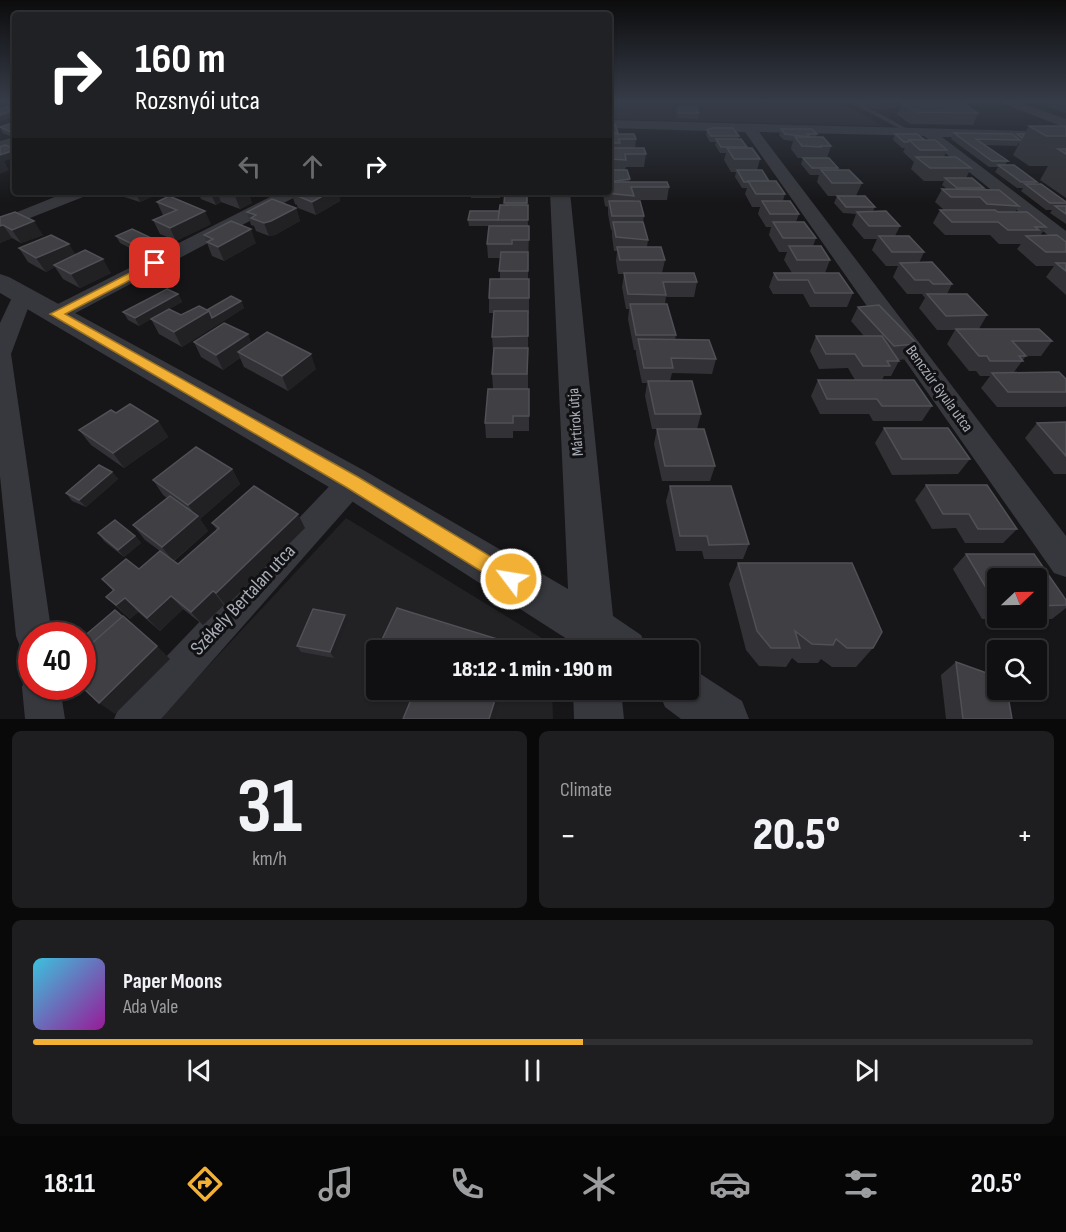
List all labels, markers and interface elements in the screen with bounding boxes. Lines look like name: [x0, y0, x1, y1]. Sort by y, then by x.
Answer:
text: 160 m: [135, 34, 226, 85]
icon: right: [36, 36, 114, 114]
text: Rozsnyói utca: [135, 85, 260, 117]
icon: left: [233, 150, 266, 183]
icon: ahead: [296, 150, 329, 183]
icon: right: [359, 150, 392, 183]
pin: [129, 237, 180, 288]
icon: arrive: [138, 246, 171, 279]
street label: Benczúr Gyula utca: [901, 342, 977, 436]
street label: Mártírok útja: [564, 387, 588, 457]
street label: Székely Bertalan utca: [185, 540, 301, 660]
position arrow: [479, 547, 543, 611]
north arrow: [987, 568, 1047, 628]
map controls: [987, 568, 1047, 700]
speed limit sign: 40: [18, 622, 96, 700]
button: search: [987, 640, 1047, 700]
text: 18:12 · 1 min · 190 m: [453, 656, 612, 683]
text: 31: [237, 761, 302, 854]
text: Climate: [560, 778, 612, 802]
text: 20.5°: [753, 808, 840, 863]
text: −: [560, 816, 576, 856]
text: +: [1017, 816, 1033, 856]
text: km/h: [252, 847, 287, 871]
text: Paper Moons: [123, 968, 222, 995]
text: Ada Vale: [123, 995, 178, 1019]
icon: previous: [183, 1054, 216, 1087]
icon: pause: [516, 1054, 549, 1087]
icon: next: [850, 1054, 883, 1087]
icon: directions: [184, 1163, 226, 1205]
icon: music: [315, 1163, 357, 1205]
icon: phone: [446, 1163, 488, 1205]
icon: climate: [578, 1163, 620, 1205]
icon: car: [709, 1163, 751, 1205]
icon: filters: [840, 1163, 882, 1205]
text: 18:11: [45, 1168, 95, 1200]
text: 20.5°: [971, 1168, 1021, 1200]

